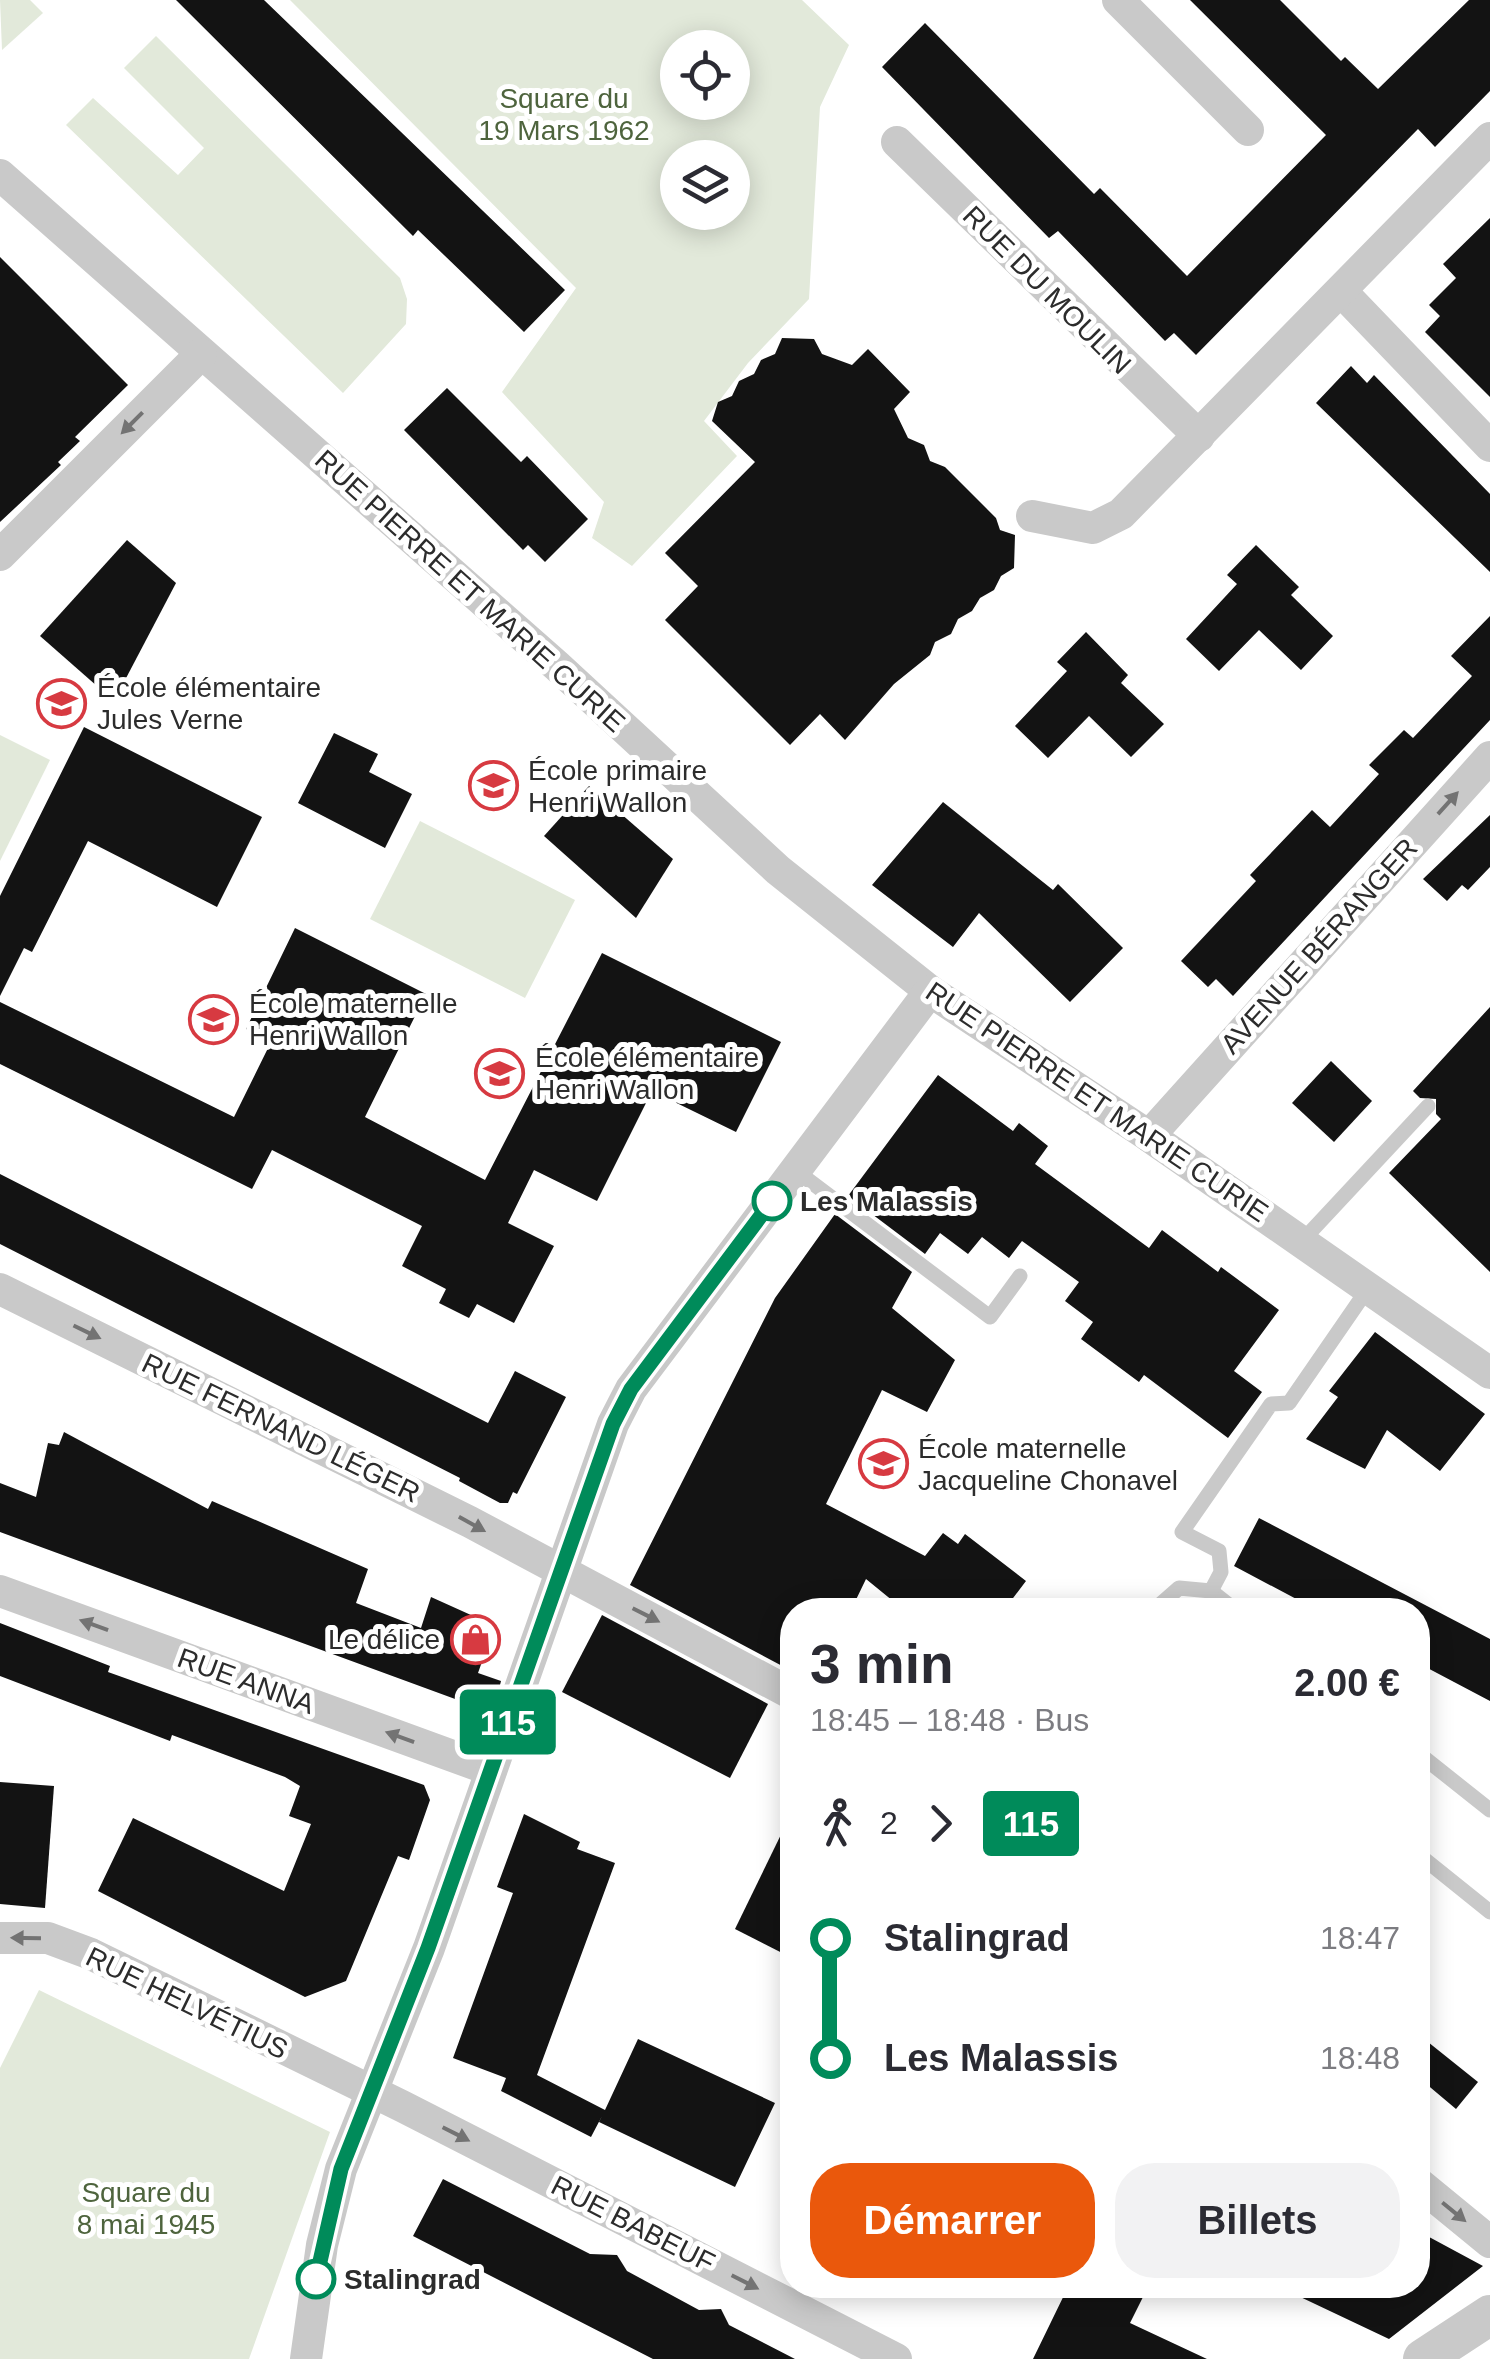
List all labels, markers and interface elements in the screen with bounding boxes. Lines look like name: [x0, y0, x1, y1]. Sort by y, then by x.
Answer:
map controls: [660, 30, 750, 230]
button: locate: [660, 30, 750, 120]
park label: Square du 19 Mars 1962: [478, 83, 650, 146]
button: layers: [660, 140, 750, 230]
street label: RUE DU MOULIN: [957, 200, 1137, 380]
one-way arrow: [120, 411, 144, 435]
street label: RUE PIERRE ET MARIE CURIE: [309, 444, 631, 738]
place label: École élémentaire Jules Verne: [97, 672, 321, 735]
school or university icon: École élémentaire Jules Verne: [36, 677, 88, 729]
place label: École primaire Henri Wallon: [528, 755, 707, 818]
school or university icon: École primaire Henri Wallon: [467, 760, 519, 812]
one-way arrow: [1436, 791, 1459, 815]
street label: AVENUE BÉRANGER: [1214, 832, 1424, 1060]
street label: RUE PIERRE ET MARIE CURIE: [920, 976, 1274, 1228]
place label: École maternelle Henri Wallon: [249, 988, 458, 1051]
school or university icon: École maternelle Henri Wallon: [188, 993, 240, 1045]
place label: École élémentaire Henri Wallon: [535, 1042, 759, 1105]
school or university icon: École élémentaire Henri Wallon: [474, 1047, 526, 1099]
marker: Les Malassis: [753, 1182, 791, 1220]
place label: Les Malassis: [800, 1186, 973, 1217]
one-way arrow: [73, 1324, 102, 1341]
street label: RUE FERNAND LÉGER: [137, 1347, 425, 1509]
place label: École maternelle Jacqueline Chonavel: [918, 1433, 1178, 1496]
school or university icon: École maternelle Jacqueline Chonavel: [857, 1438, 909, 1490]
one-way arrow: [458, 1515, 486, 1533]
one-way arrow: [632, 1606, 661, 1623]
shop icon: Le délice: [449, 1613, 501, 1665]
one-way arrow: [79, 1617, 109, 1632]
place label: Le délice: [328, 1624, 440, 1655]
text: 3 min: [810, 1633, 954, 1695]
street label: RUE ANNA: [173, 1642, 319, 1720]
text: 2.00 €: [1294, 1662, 1400, 1704]
line badge: 115: [450, 1690, 566, 1754]
text: 18:45 – 18:48 · Bus: [810, 1702, 1089, 1738]
text: 115: [480, 1703, 536, 1742]
one-way arrow: [384, 1729, 414, 1744]
icon: walk: [810, 1796, 865, 1851]
icon: forward: [913, 1796, 968, 1851]
text: 115: [1003, 1804, 1059, 1843]
text: 2: [880, 1805, 898, 1841]
text: Stalingrad: [884, 1917, 1070, 1959]
text: 18:47: [1320, 1920, 1400, 1956]
one-way arrow: [9, 1930, 41, 1946]
street label: RUE HELVÉTIUS: [81, 1941, 293, 2065]
text: Les Malassis: [884, 2037, 1118, 2079]
text: 18:48: [1320, 2040, 1400, 2076]
one-way arrow: [442, 2125, 471, 2142]
button: Démarrer: [810, 2163, 1095, 2278]
button: Billets: [1115, 2163, 1400, 2278]
street label: RUE BABEUF: [546, 2170, 720, 2278]
park label: Square du 8 mai 1945: [77, 2177, 215, 2240]
one-way arrow: [1441, 2201, 1466, 2222]
marker: Stalingrad: [297, 2260, 335, 2298]
place label: Stalingrad: [344, 2264, 481, 2295]
one-way arrow: [731, 2273, 760, 2290]

